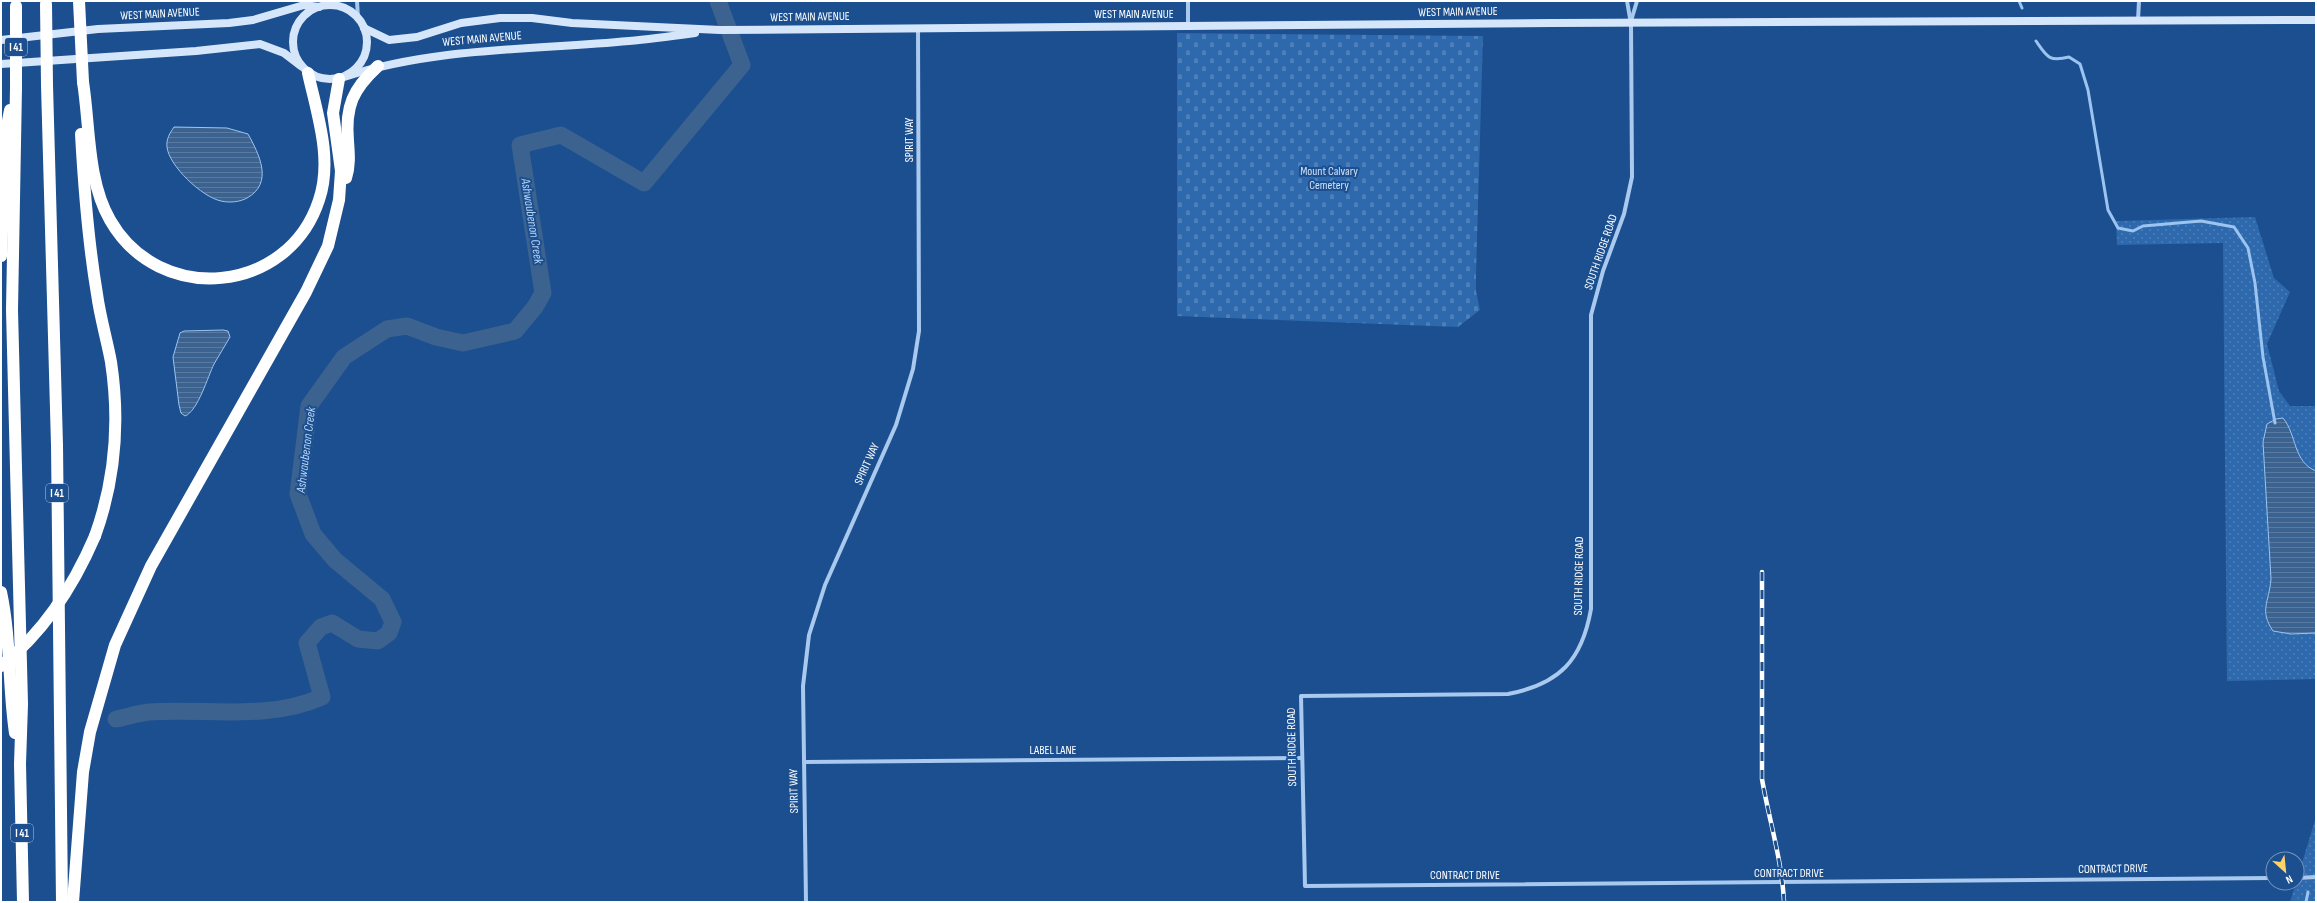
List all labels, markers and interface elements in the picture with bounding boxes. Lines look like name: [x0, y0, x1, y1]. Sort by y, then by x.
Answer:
street label: WEST MAIN AVENUE: [120, 4, 200, 24]
street label: WEST MAIN AVENUE: [1418, 4, 1498, 20]
street label: WEST MAIN AVENUE: [1094, 7, 1174, 22]
street label: WEST MAIN AVENUE: [770, 9, 850, 25]
street label: WEST MAIN AVENUE: [442, 28, 522, 50]
road number: I 41: [5, 38, 27, 56]
street label: SPIRIT WAY: [902, 118, 917, 162]
park label: Mount Calvary Cemetery: [1300, 164, 1358, 193]
water label: Ashwaubenon Creek: [517, 176, 547, 266]
street label: SOUTH RIDGE ROAD: [1581, 212, 1621, 292]
water label: Ashwaubenon Creek: [293, 405, 319, 495]
street label: SPIRIT WAY: [851, 441, 883, 487]
road number: I 41: [46, 484, 68, 502]
street label: SOUTH RIDGE ROAD: [1571, 536, 1587, 616]
street label: SOUTH RIDGE ROAD: [1284, 707, 1300, 787]
street label: LABEL LANE: [1029, 743, 1077, 758]
street label: SPIRIT WAY: [786, 769, 802, 813]
road number: I 41: [11, 824, 33, 842]
north arrow: [2265, 851, 2305, 891]
street label: CONTRACT DRIVE: [2078, 861, 2148, 877]
street label: CONTRACT DRIVE: [1754, 866, 1824, 881]
street label: CONTRACT DRIVE: [1430, 868, 1500, 883]
text: N: [2284, 872, 2295, 887]

